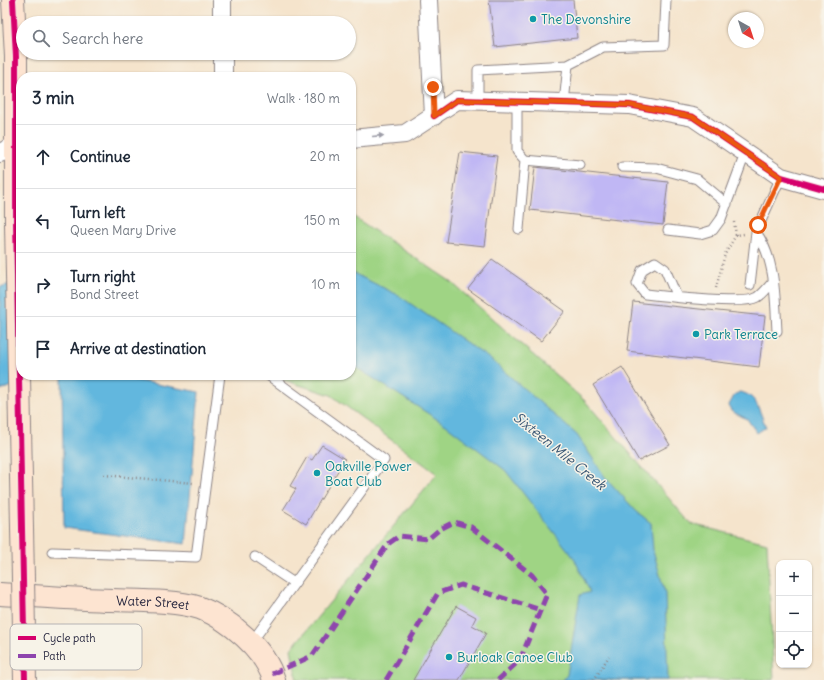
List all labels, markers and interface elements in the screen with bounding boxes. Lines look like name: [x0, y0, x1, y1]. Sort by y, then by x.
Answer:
place label: The Devonshire: [541, 11, 631, 28]
north arrow: [728, 12, 764, 48]
marker: The Devonshire: [528, 14, 538, 24]
search box: [16, 16, 356, 60]
icon: search: [30, 27, 52, 49]
text: Search here: [62, 29, 143, 48]
route end: [424, 78, 442, 96]
text: 3 min: [32, 87, 74, 109]
text: Walk · 180 m: [267, 90, 340, 107]
one-way arrow: [372, 133, 384, 140]
icon: ahead: [32, 146, 54, 168]
text: Continue: [70, 147, 131, 166]
text: 20 m: [310, 148, 340, 165]
text: Turn left: [70, 203, 125, 222]
icon: left: [32, 210, 54, 232]
text: 150 m: [304, 212, 340, 229]
route start: [749, 216, 767, 234]
text: Queen Mary Drive: [70, 222, 176, 239]
text: Turn right: [70, 267, 135, 286]
icon: right: [32, 274, 54, 296]
text: 10 m: [312, 276, 340, 293]
text: Bond Street: [70, 286, 139, 303]
place label: Park Terrace: [704, 326, 778, 343]
marker: Park Terrace: [691, 329, 701, 339]
icon: arrive: [32, 338, 54, 360]
text: Arrive at destination: [70, 339, 206, 358]
water label: Sixteen Mile Creek: [510, 408, 611, 494]
place label: Oakville Power Boat Club: [325, 458, 412, 490]
marker: Oakville Power Boat Club: [312, 468, 322, 478]
map controls: [776, 560, 812, 668]
button: +: [776, 560, 812, 596]
street label: Water Street: [116, 592, 191, 614]
button: −: [776, 596, 812, 632]
legend: [10, 624, 142, 670]
text: Cycle path: [43, 631, 96, 645]
button: locate: [776, 632, 812, 668]
text: Path: [43, 649, 66, 663]
place label: Burloak Canoe Club: [457, 649, 573, 666]
marker: Burloak Canoe Club: [444, 652, 454, 662]

